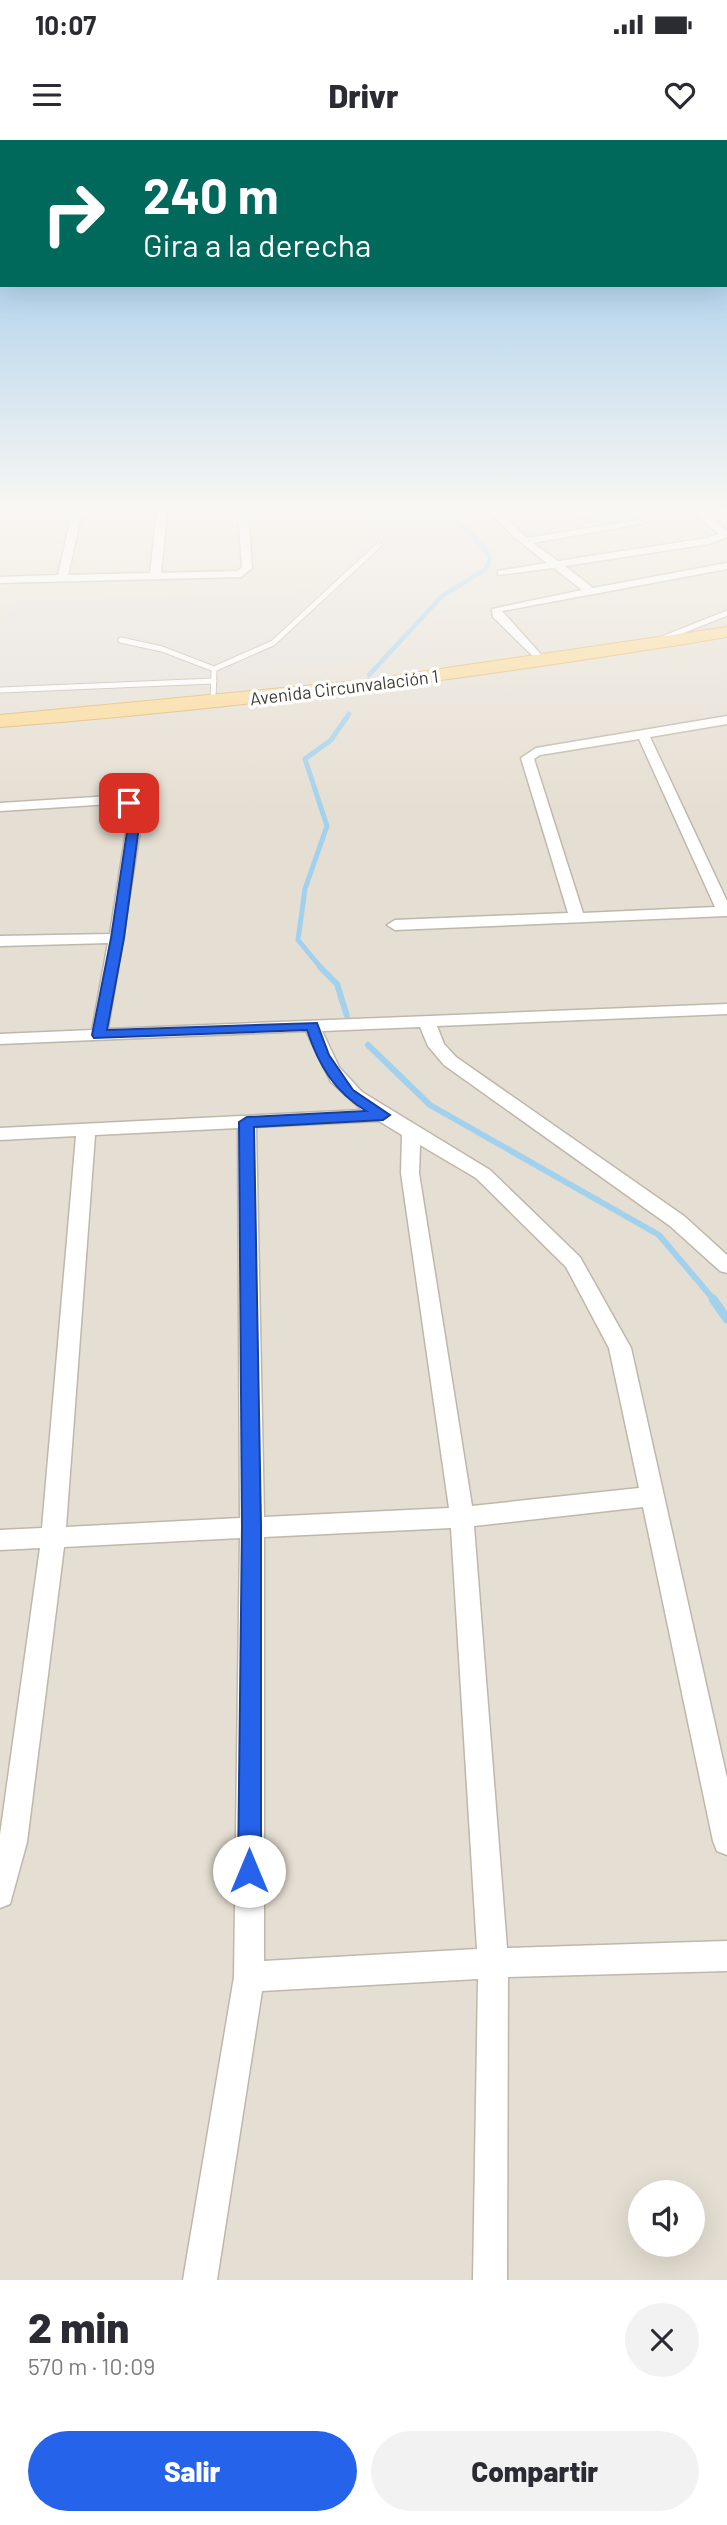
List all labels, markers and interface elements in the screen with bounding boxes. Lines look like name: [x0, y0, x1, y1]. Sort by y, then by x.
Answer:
text: 10:07: [35, 9, 96, 40]
icon: menu: [28, 76, 66, 114]
text: Drivr: [328, 76, 399, 114]
icon: heart: [661, 76, 699, 114]
text: 240 m: [143, 165, 279, 224]
icon: right: [28, 168, 119, 259]
text: Gira a la derecha: [143, 225, 371, 263]
street label: Avenida Circunvalación 1: [248, 665, 440, 709]
pin: [99, 773, 159, 833]
icon: arrive: [110, 784, 148, 822]
position arrow: [212, 1834, 286, 1908]
map controls: [628, 2180, 705, 2257]
button: sound: [628, 2180, 705, 2257]
text: 2 min: [28, 2301, 129, 2351]
button: close: [625, 2303, 699, 2377]
text: 570 m · 10:09: [28, 2352, 155, 2380]
button: Salir: [28, 2431, 357, 2511]
button: Compartir: [371, 2431, 699, 2511]

